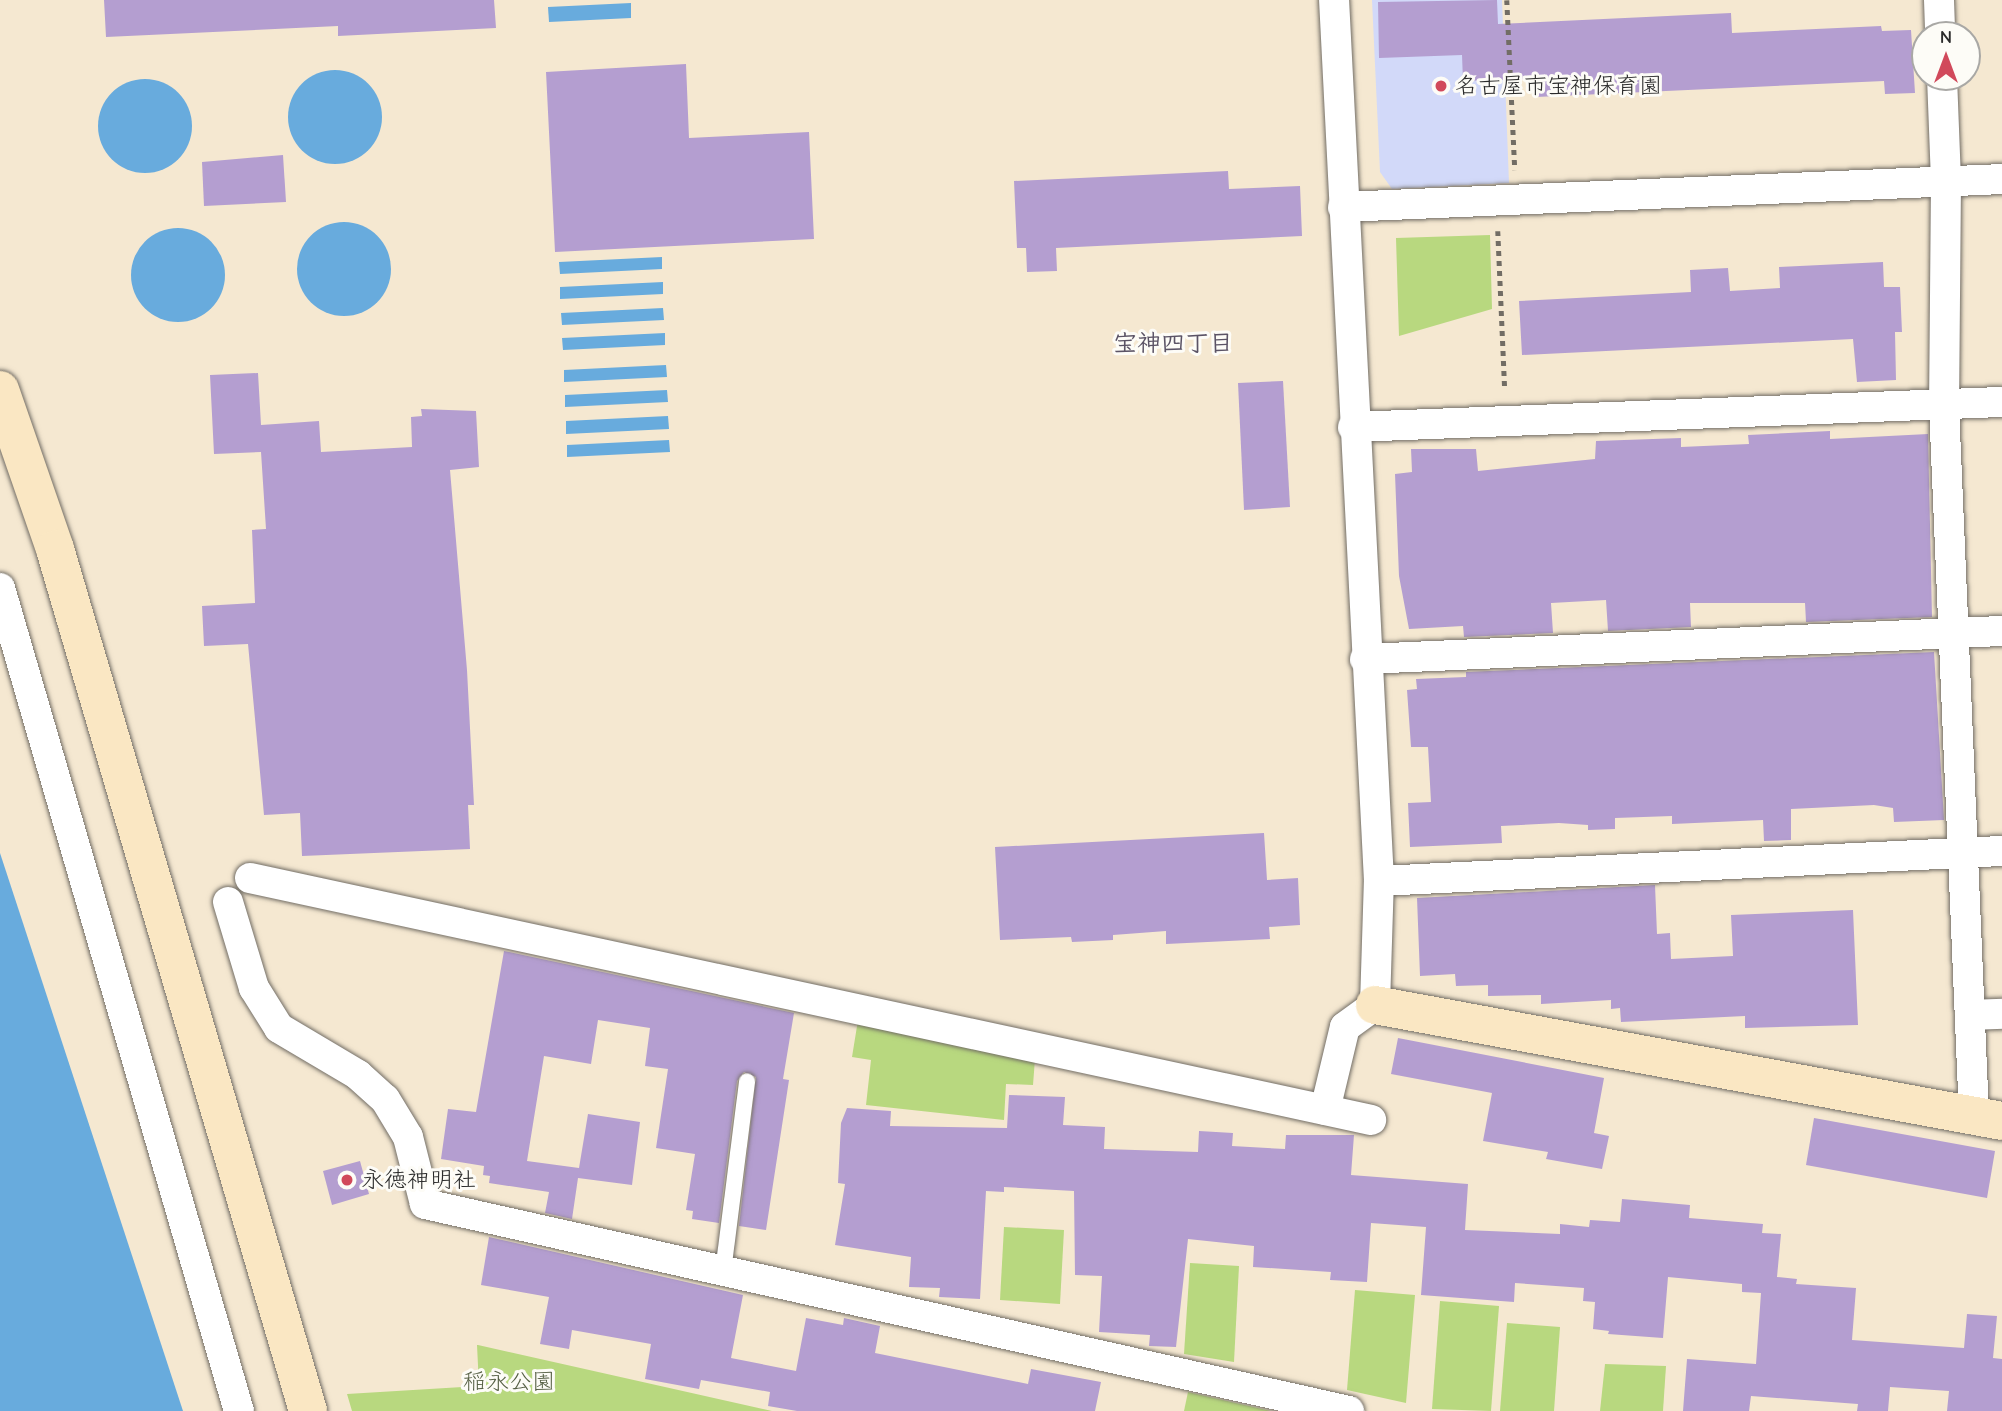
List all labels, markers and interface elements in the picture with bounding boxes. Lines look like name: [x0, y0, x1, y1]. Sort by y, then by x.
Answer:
north arrow: [1911, 21, 1981, 91]
text: N: [1940, 26, 1952, 48]
place label: 名古屋市宝神保育園: [1455, 72, 1662, 100]
marker: 名古屋市宝神保育園: [1433, 78, 1449, 94]
district label: 宝神四丁目: [1113, 330, 1233, 358]
place label: 永徳神明社: [361, 1166, 476, 1194]
marker: 永徳神明社: [339, 1172, 355, 1188]
park label: 稲永公園: [463, 1368, 555, 1396]

